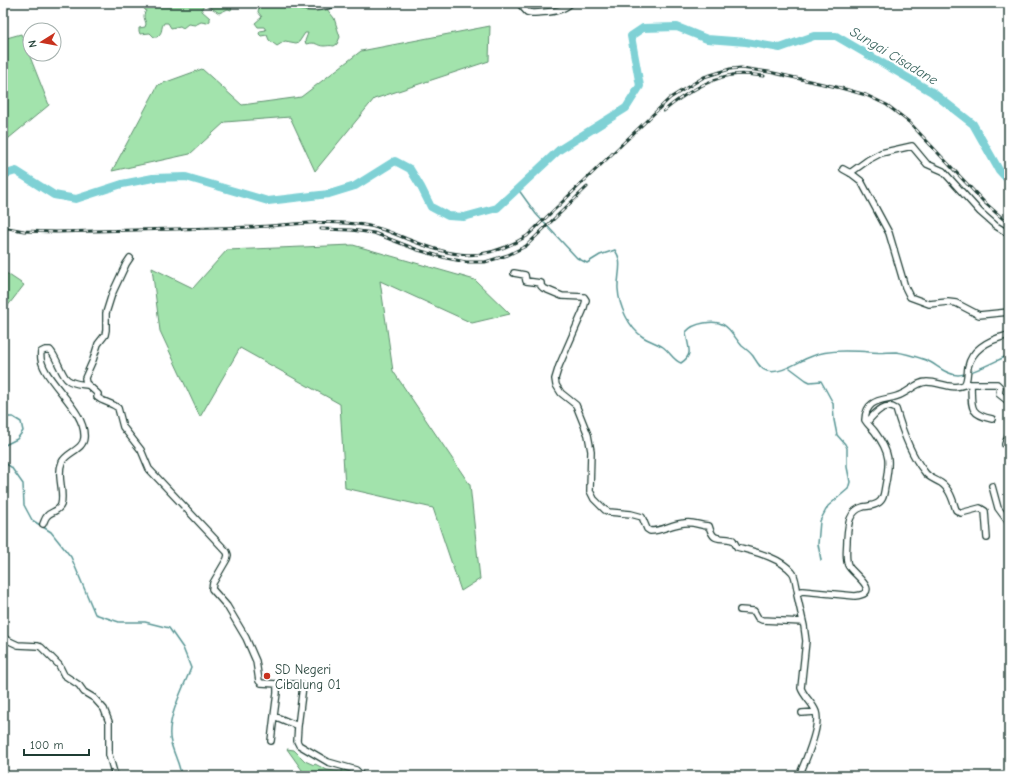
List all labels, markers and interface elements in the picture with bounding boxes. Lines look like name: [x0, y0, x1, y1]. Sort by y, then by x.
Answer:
north arrow: [22, 22, 62, 62]
water label: Sungai Cisadane: [847, 23, 941, 89]
text: N: [26, 39, 40, 49]
place label: SD Negeri Cibalung 01: [275, 662, 341, 692]
marker: SD Negeri Cibalung 01: [262, 671, 272, 681]
scale bar: [24, 731, 89, 757]
text: 100 m: [30, 738, 63, 752]

